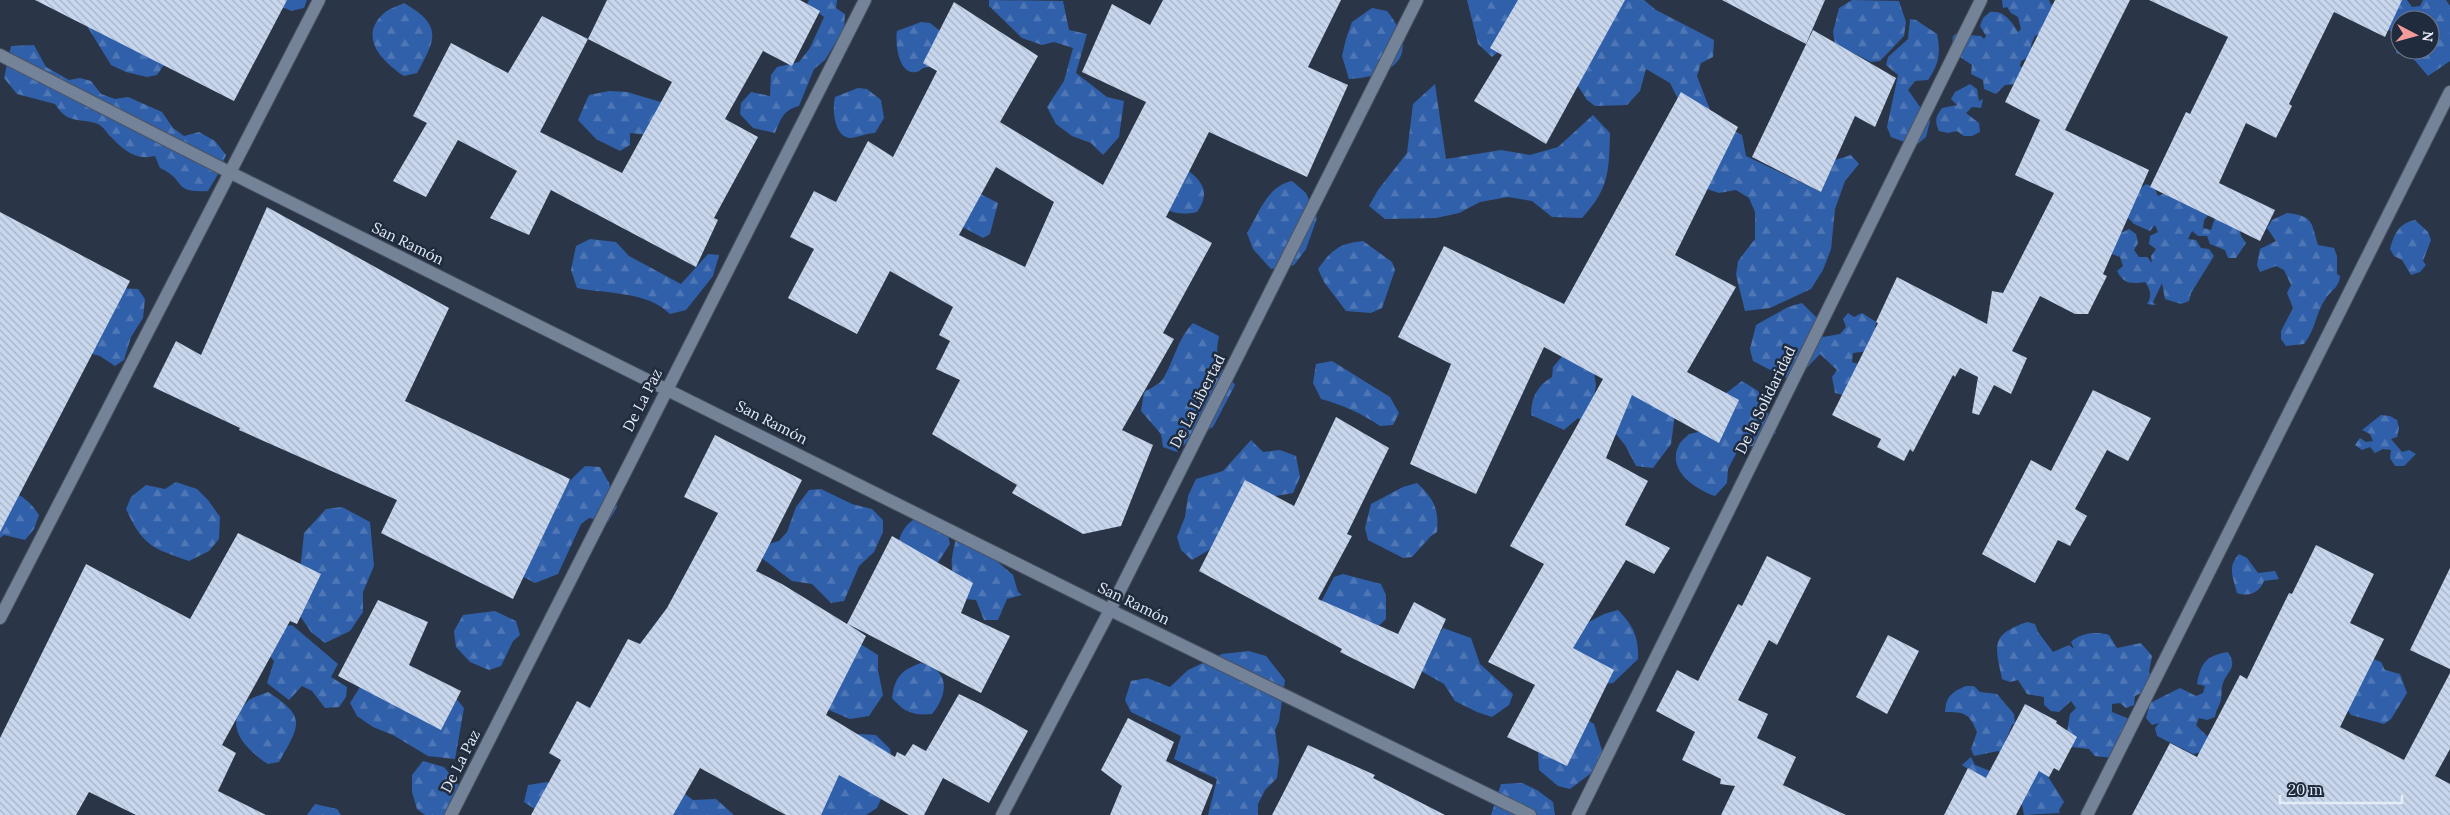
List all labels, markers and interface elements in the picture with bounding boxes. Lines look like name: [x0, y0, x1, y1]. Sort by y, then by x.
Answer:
north arrow: [2390, 10, 2440, 60]
text: N: [2418, 30, 2437, 43]
street label: San Ramón: [369, 217, 447, 269]
street label: De la Solidaridad: [1731, 343, 1799, 457]
street label: De La Libertad: [1165, 351, 1229, 451]
street label: De La Paz: [618, 365, 666, 435]
street label: San Ramón: [733, 396, 811, 448]
street label: San Ramón: [1095, 577, 1173, 629]
street label: De La Paz: [436, 726, 484, 796]
scale bar: [2280, 772, 2402, 804]
text: 20 m: [2288, 780, 2323, 799]

